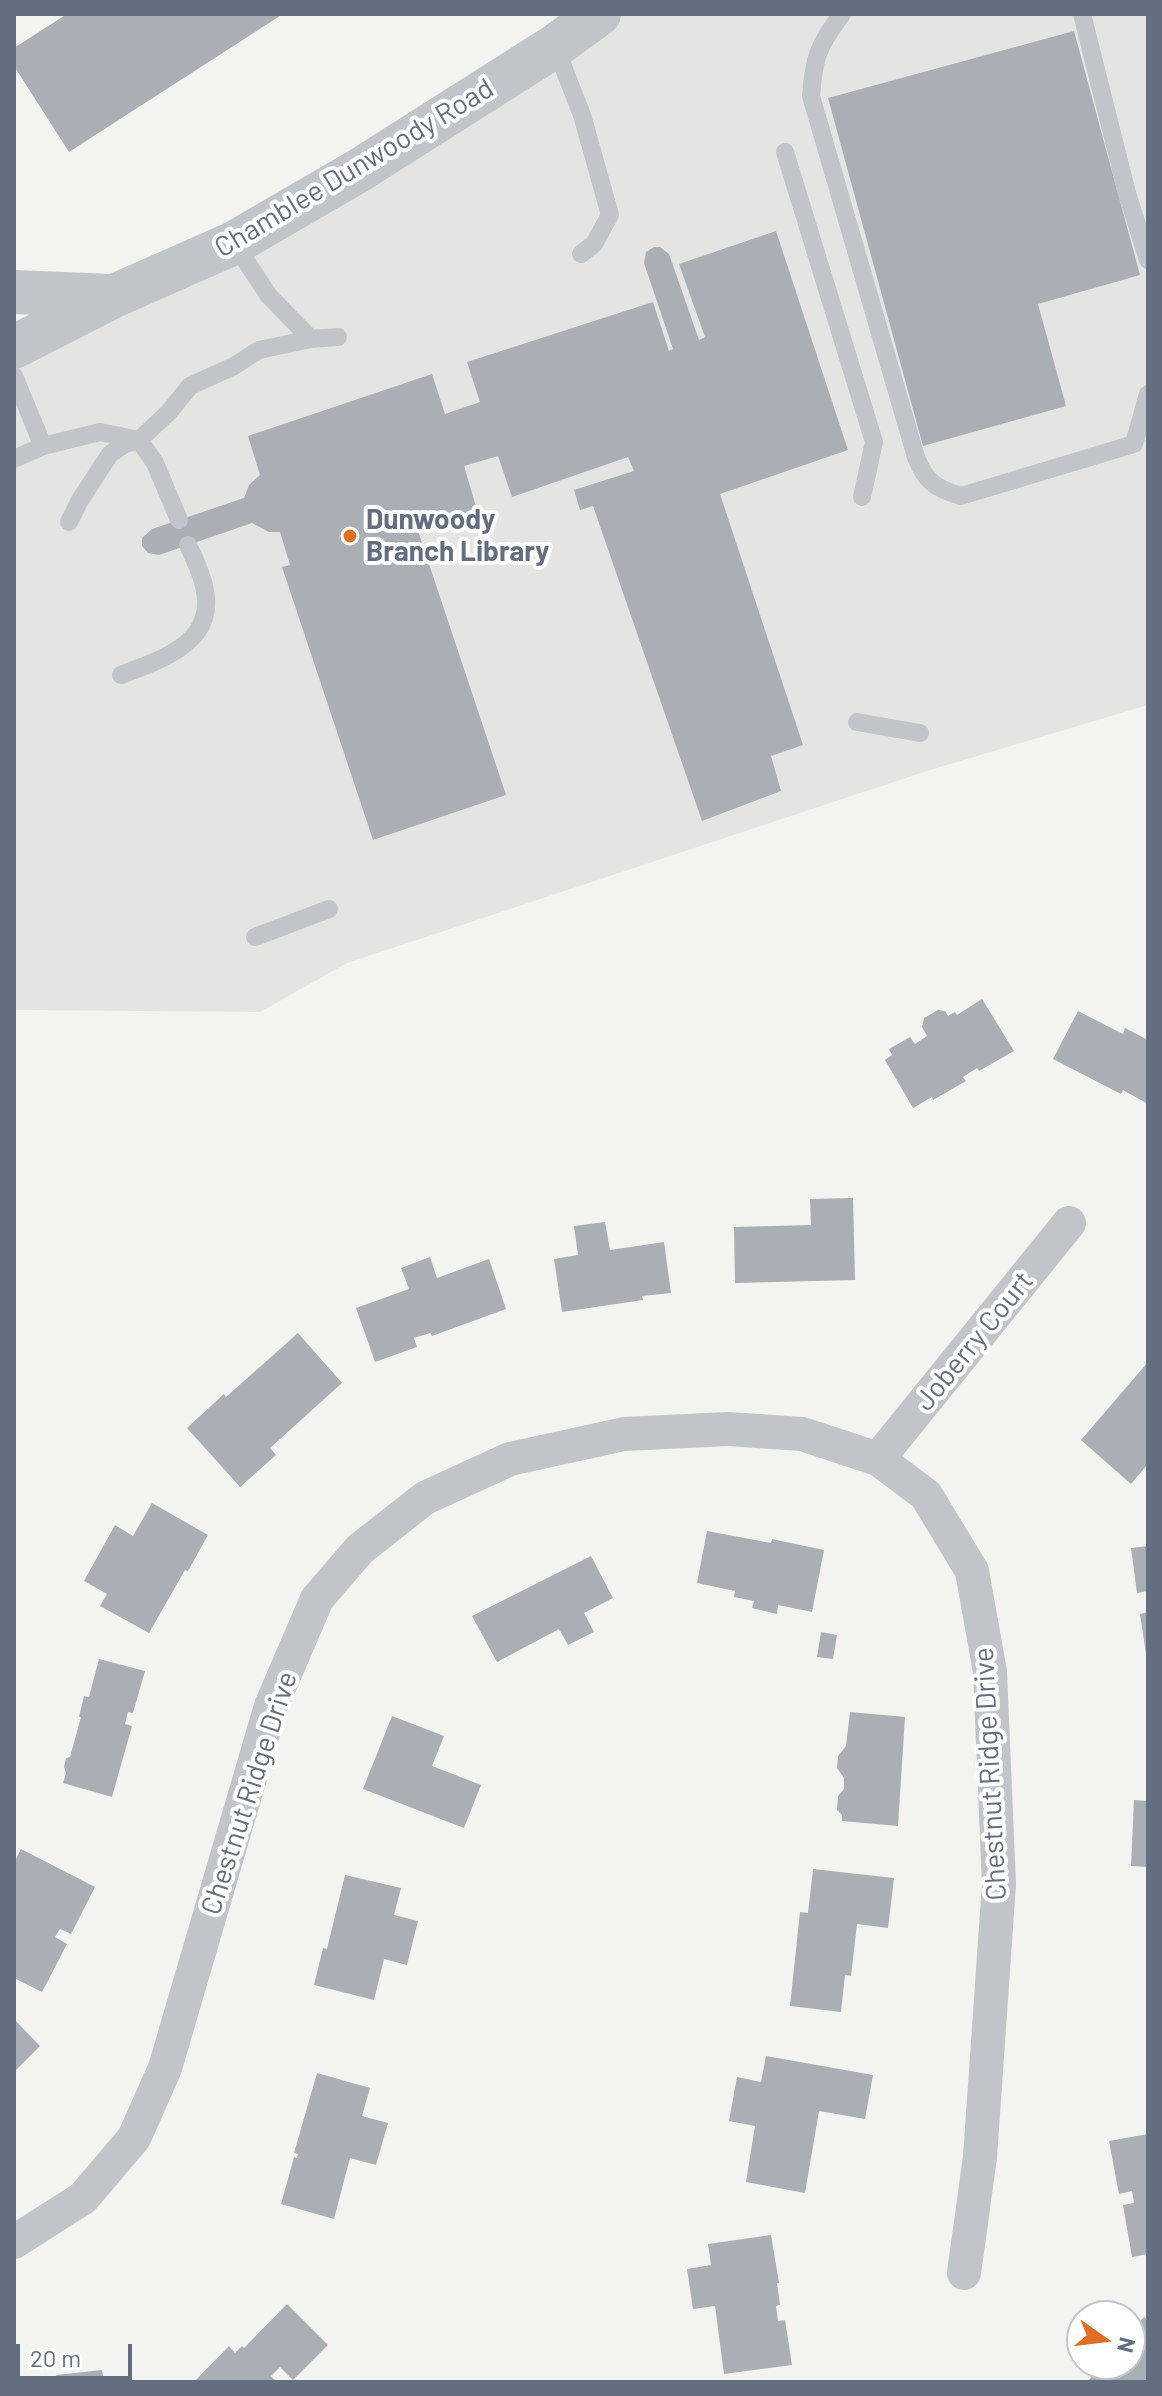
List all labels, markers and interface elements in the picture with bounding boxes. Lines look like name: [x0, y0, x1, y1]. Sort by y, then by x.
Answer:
street label: Chamblee Dunwoody Road: [208, 71, 500, 265]
place label: Dunwoody Branch Library: [366, 503, 549, 569]
marker: Dunwoody Branch Library: [341, 527, 359, 545]
street label: Joberry Court: [908, 1265, 1040, 1417]
street label: Chestnut Ridge Drive: [967, 1647, 1013, 1901]
street label: Chestnut Ridge Drive: [194, 1667, 304, 1919]
north arrow: [1066, 2300, 1146, 2380]
scale bar: [20, 2328, 136, 2378]
text: N: [1113, 2335, 1142, 2356]
text: 20 m: [30, 2343, 81, 2372]

